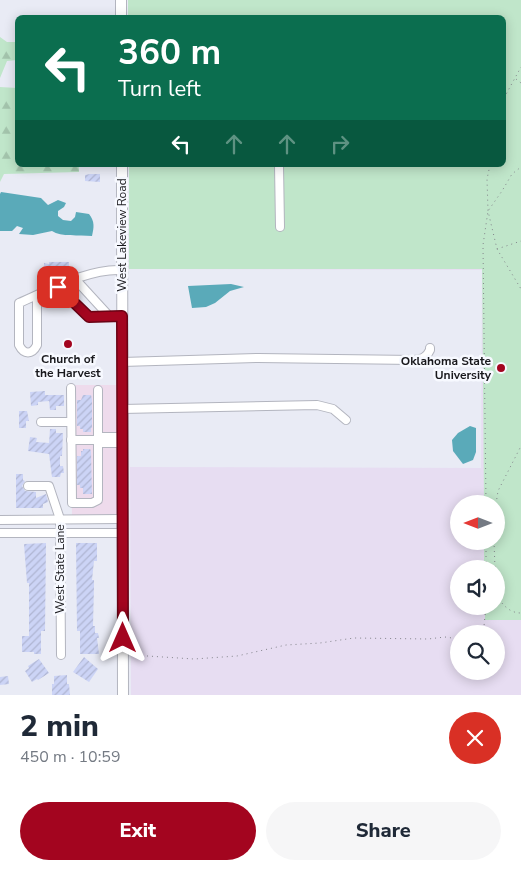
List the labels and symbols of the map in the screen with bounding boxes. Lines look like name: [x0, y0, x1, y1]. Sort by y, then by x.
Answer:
street label: West Lakeview Road: [114, 178, 130, 292]
pin: [37, 266, 79, 308]
marker: Church of the Harvest: [62, 338, 74, 350]
place label: Church of the Harvest: [35, 351, 101, 381]
place label: Oklahoma State University: [401, 353, 492, 383]
marker: Oklahoma State University: [495, 362, 507, 374]
north arrow: [450, 495, 505, 550]
street label: West State Lane: [52, 524, 68, 614]
position arrow: [96, 611, 148, 663]

